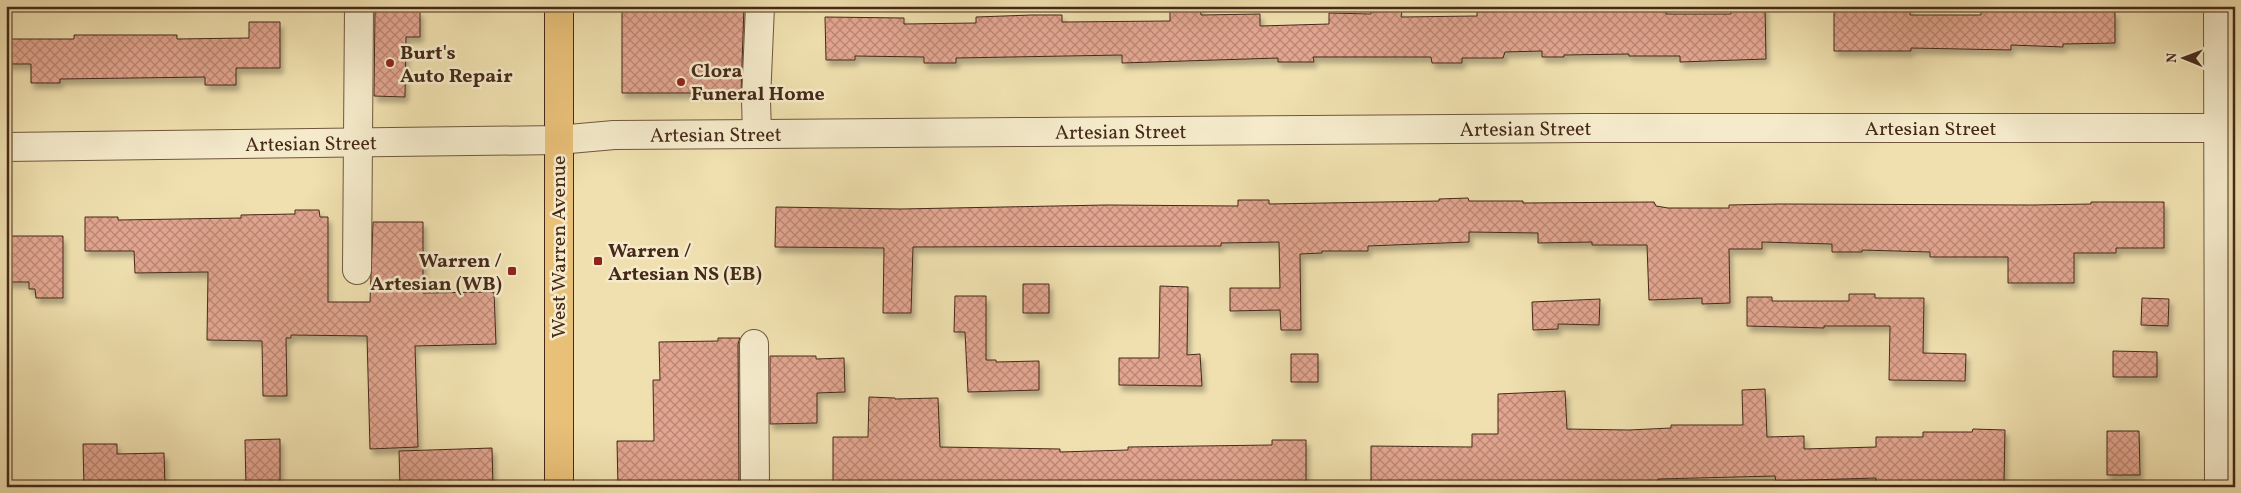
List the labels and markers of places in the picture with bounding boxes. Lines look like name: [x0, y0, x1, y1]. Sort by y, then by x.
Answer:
place label: Burt's Auto Repair: [400, 40, 513, 91]
marker: Burt's Auto Repair: [384, 57, 396, 69]
place label: Clora Funeral Home: [691, 58, 825, 109]
marker: Clora Funeral Home: [675, 76, 687, 88]
place label: Warren / Artesian NS (EB): [608, 238, 762, 289]
place label: Warren / Artesian (WB): [370, 248, 502, 299]
marker: Warren / Artesian NS (EB): [592, 255, 604, 267]
marker: Warren / Artesian (WB): [506, 265, 518, 277]

